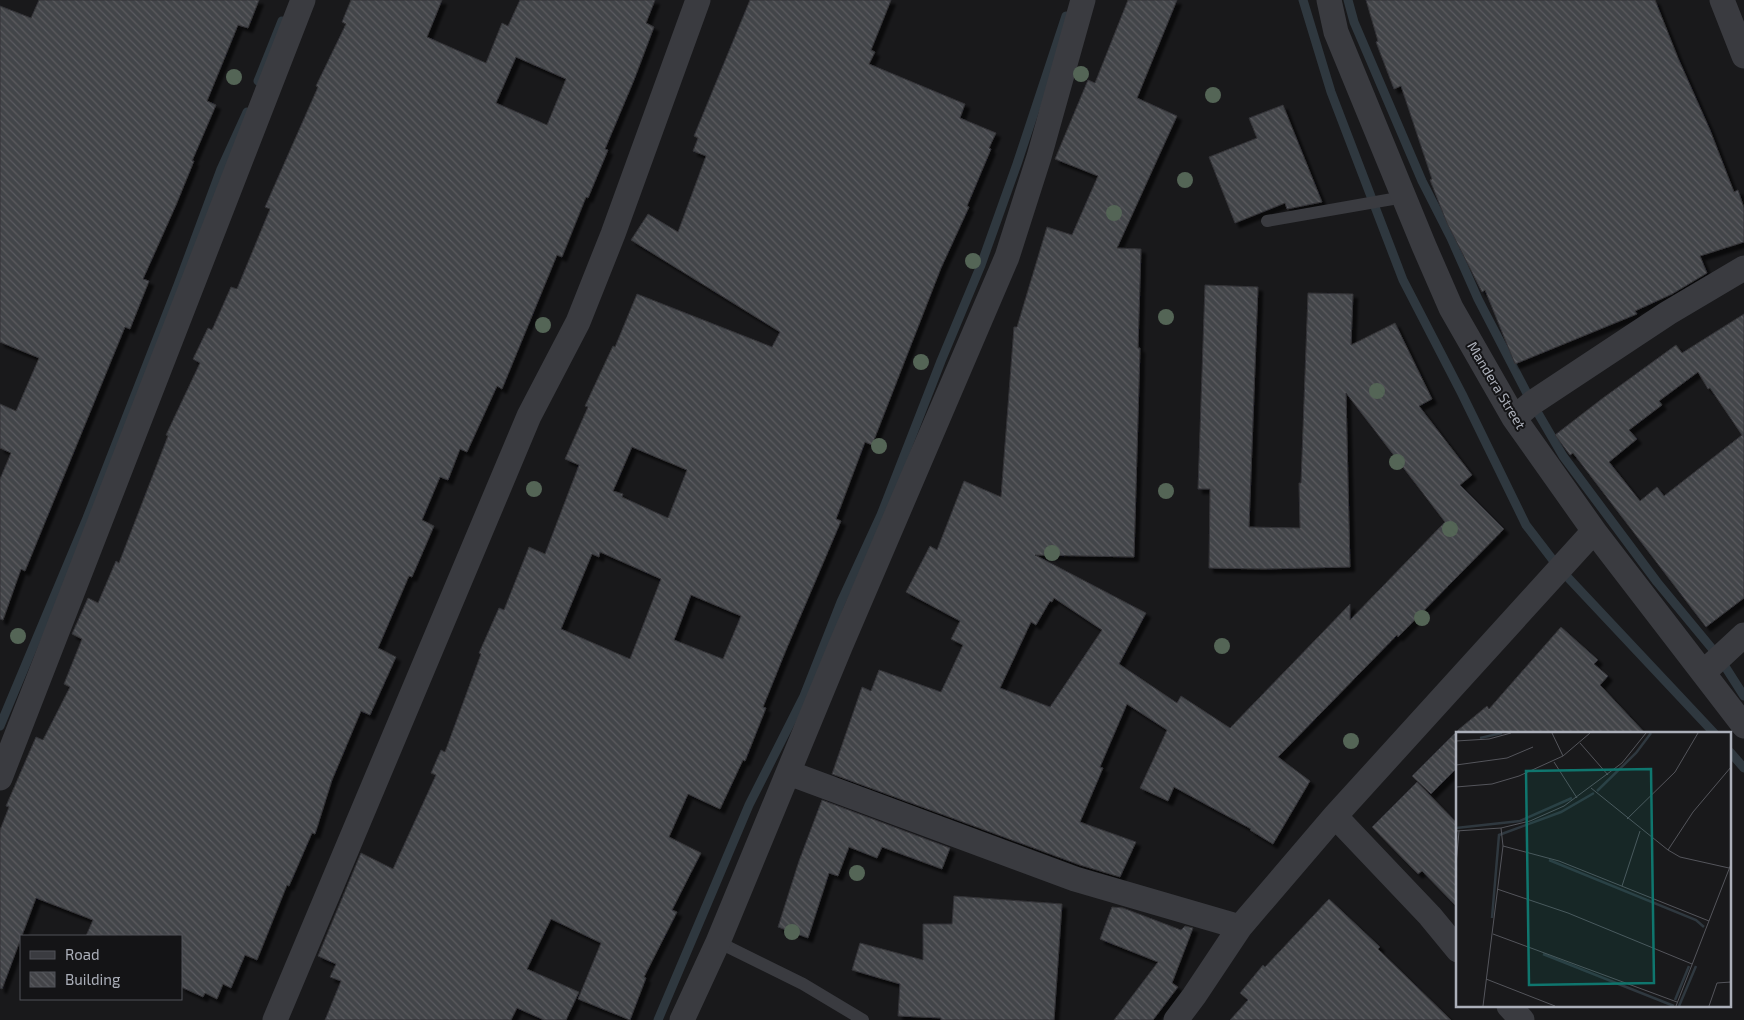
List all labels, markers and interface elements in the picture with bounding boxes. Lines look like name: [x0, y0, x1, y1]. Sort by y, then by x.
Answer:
street label: Mandera Street: [1464, 338, 1530, 432]
inset map: [1456, 732, 1732, 1008]
legend: [20, 935, 182, 1000]
text: Road: [65, 945, 100, 963]
text: Building: [65, 970, 121, 988]

